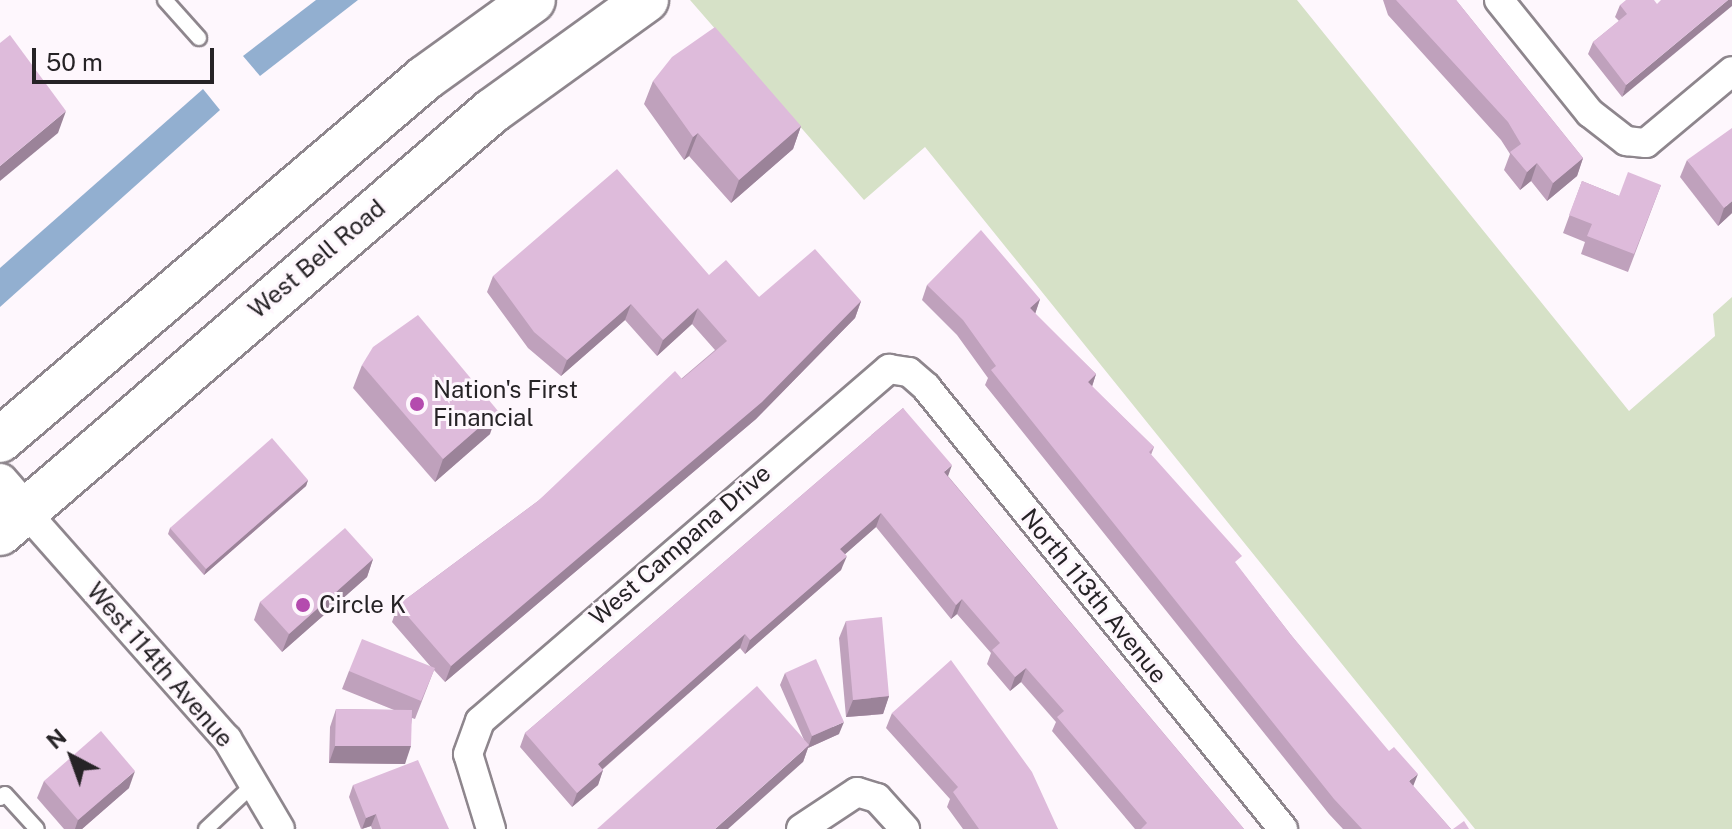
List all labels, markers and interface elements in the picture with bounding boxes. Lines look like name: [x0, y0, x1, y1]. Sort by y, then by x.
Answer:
scale bar: [36, 32, 218, 82]
text: 50 m: [46, 48, 103, 76]
street label: West Bell Road: [243, 194, 391, 324]
place label: Nation's First Financial: [433, 376, 578, 432]
marker: Nation's First Financial: [408, 395, 426, 413]
street label: West Campana Drive: [584, 459, 776, 631]
street label: North 113th Avenue: [1015, 503, 1173, 689]
street label: West 114th Avenue: [81, 577, 239, 753]
place label: Circle K: [319, 591, 406, 619]
marker: Circle K: [294, 596, 312, 614]
north arrow: [32, 717, 112, 797]
text: N: [41, 723, 71, 754]

